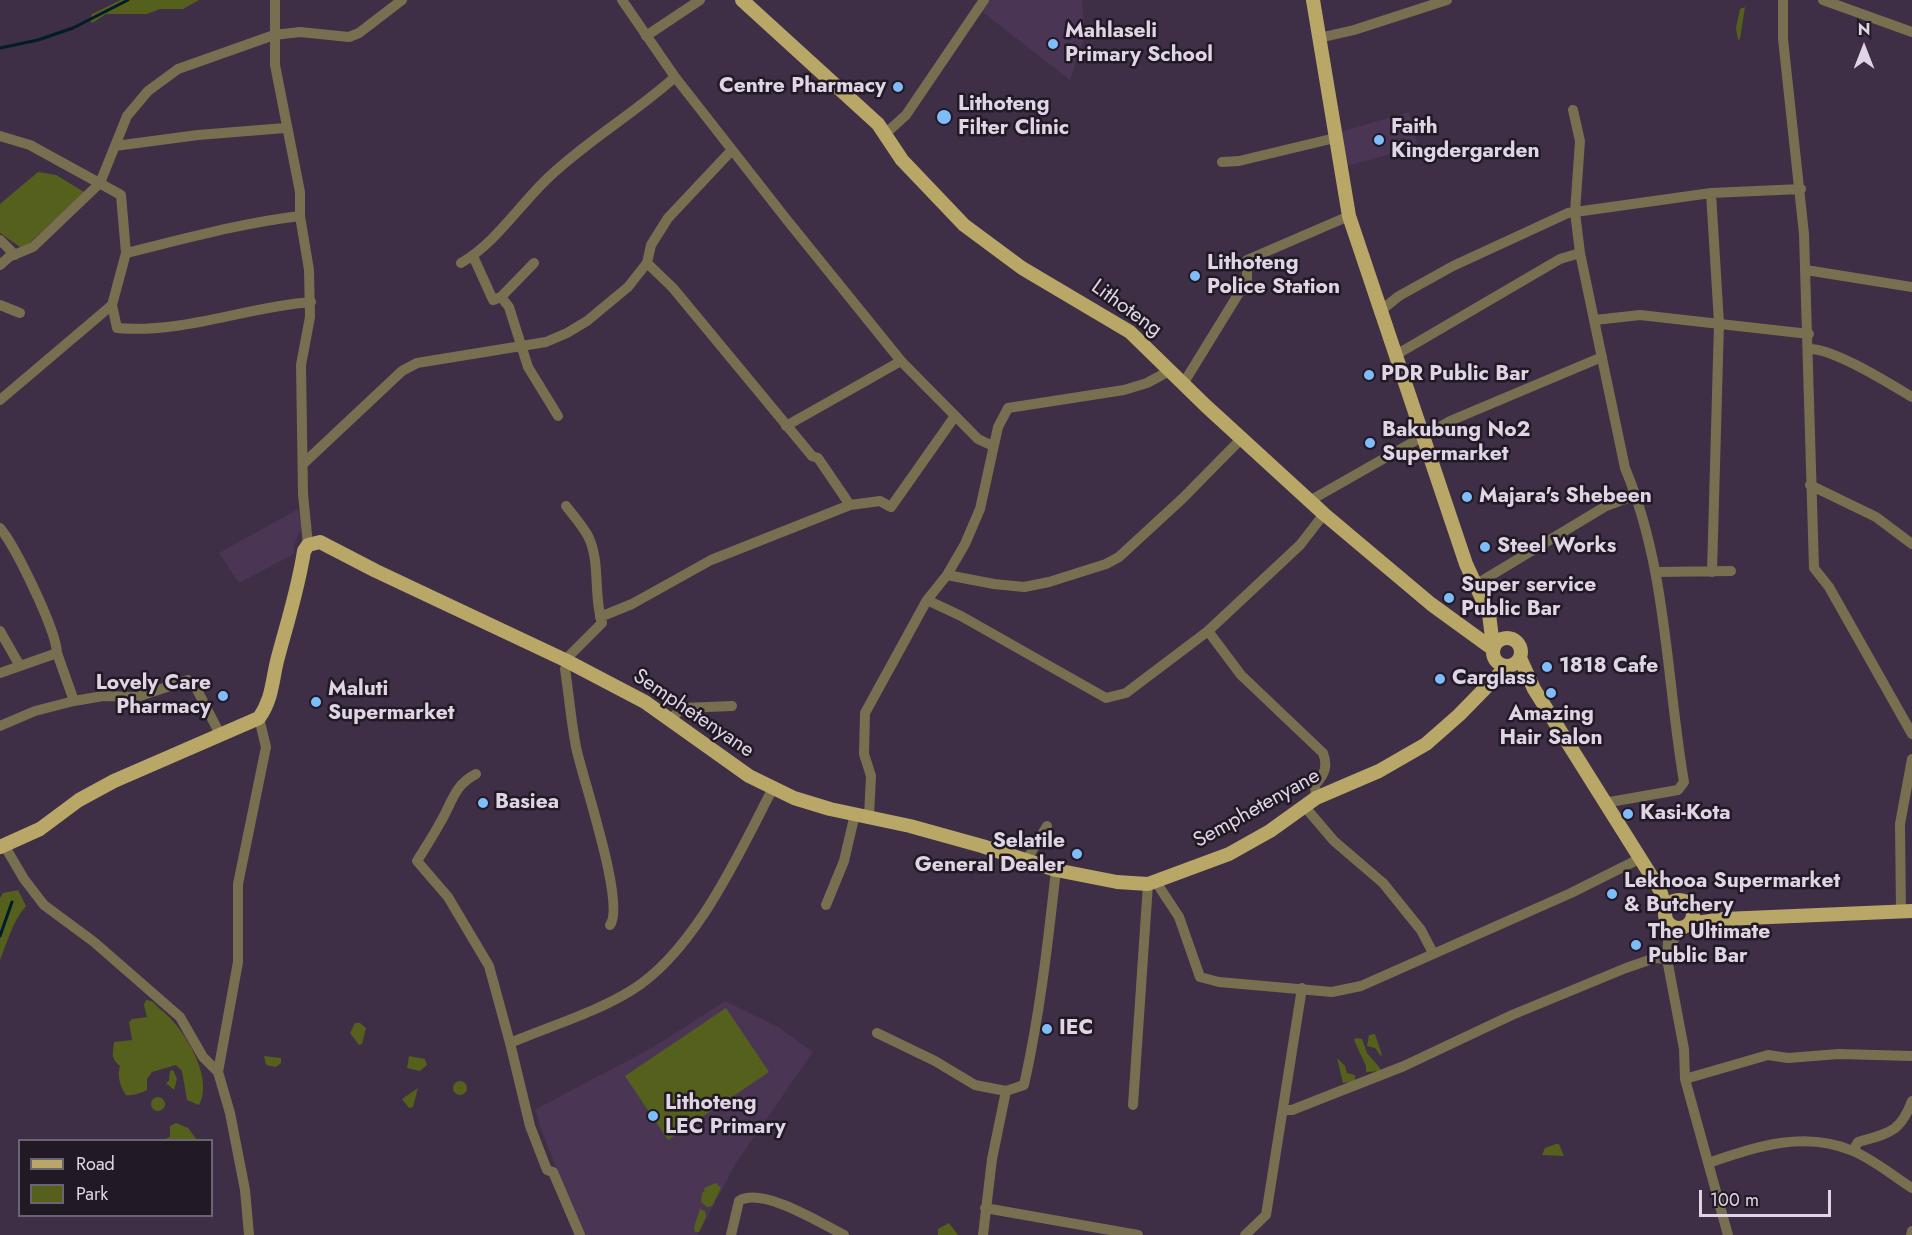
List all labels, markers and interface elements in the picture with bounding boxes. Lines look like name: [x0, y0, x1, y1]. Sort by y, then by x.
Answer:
north arrow: [1834, 18, 1894, 78]
text: N: [1858, 18, 1870, 41]
place label: Mahlaseli Primary School: [1065, 19, 1213, 69]
marker: Mahlaseli Primary School: [1046, 37, 1060, 51]
place label: Centre Pharmacy: [719, 74, 886, 100]
marker: Centre Pharmacy: [891, 80, 905, 94]
place label: Lithoteng Filter Clinic: [958, 92, 1069, 142]
marker: Lithoteng Filter Clinic: [935, 108, 953, 126]
place label: Faith Kingdergarden: [1391, 115, 1539, 165]
marker: Faith Kingdergarden: [1372, 133, 1386, 147]
place label: Lithoteng Police Station: [1207, 251, 1340, 301]
marker: Lithoteng Police Station: [1188, 269, 1202, 283]
street label: Lithoteng: [1086, 275, 1166, 343]
place label: PDR Public Bar: [1381, 362, 1529, 388]
marker: PDR Public Bar: [1362, 368, 1376, 382]
place label: Bakubung No2 Supermarket: [1382, 418, 1530, 468]
marker: Bakubung No2 Supermarket: [1363, 436, 1377, 450]
place label: Majara's Shebeen: [1479, 484, 1652, 510]
marker: Majara's Shebeen: [1460, 490, 1474, 504]
place label: Steel Works: [1497, 534, 1616, 560]
marker: Steel Works: [1478, 540, 1492, 554]
place label: Super service Public Bar: [1461, 573, 1596, 623]
marker: Super service Public Bar: [1442, 591, 1456, 605]
place label: 1818 Cafe: [1559, 654, 1658, 680]
marker: 1818 Cafe: [1540, 660, 1554, 674]
street label: Semphetenyane: [628, 664, 758, 764]
place label: Carglass: [1452, 666, 1535, 692]
place label: Lovely Care Pharmacy: [96, 671, 211, 721]
marker: Carglass: [1433, 672, 1447, 686]
place label: Maluti Supermarket: [328, 677, 455, 727]
marker: Amazing Hair Salon: [1544, 686, 1558, 700]
marker: Lovely Care Pharmacy: [216, 689, 230, 703]
marker: Maluti Supermarket: [309, 695, 323, 709]
place label: Amazing Hair Salon: [1499, 702, 1603, 752]
street label: Semphetenyane: [1189, 764, 1325, 854]
place label: Basiea: [495, 790, 559, 816]
marker: Basiea: [476, 796, 490, 810]
place label: Kasi-Kota: [1640, 801, 1730, 827]
marker: Kasi-Kota: [1621, 807, 1635, 821]
place label: Selatile General Dealer: [915, 829, 1065, 879]
marker: Selatile General Dealer: [1070, 847, 1084, 861]
place label: Lekhooa Supermarket & Butchery: [1624, 869, 1840, 919]
marker: Lekhooa Supermarket & Butchery: [1605, 887, 1619, 901]
place label: The Ultimate Public Bar: [1648, 920, 1770, 970]
marker: The Ultimate Public Bar: [1629, 938, 1643, 952]
place label: IEC: [1059, 1016, 1093, 1042]
marker: IEC: [1040, 1022, 1054, 1036]
place label: Lithoteng LEC Primary: [665, 1091, 786, 1141]
marker: Lithoteng LEC Primary: [646, 1109, 660, 1123]
legend: [18, 1139, 213, 1217]
text: Road: [76, 1151, 115, 1177]
scale bar: [1702, 1178, 1834, 1216]
text: Park: [76, 1181, 108, 1207]
text: 100 m: [1710, 1187, 1759, 1213]

